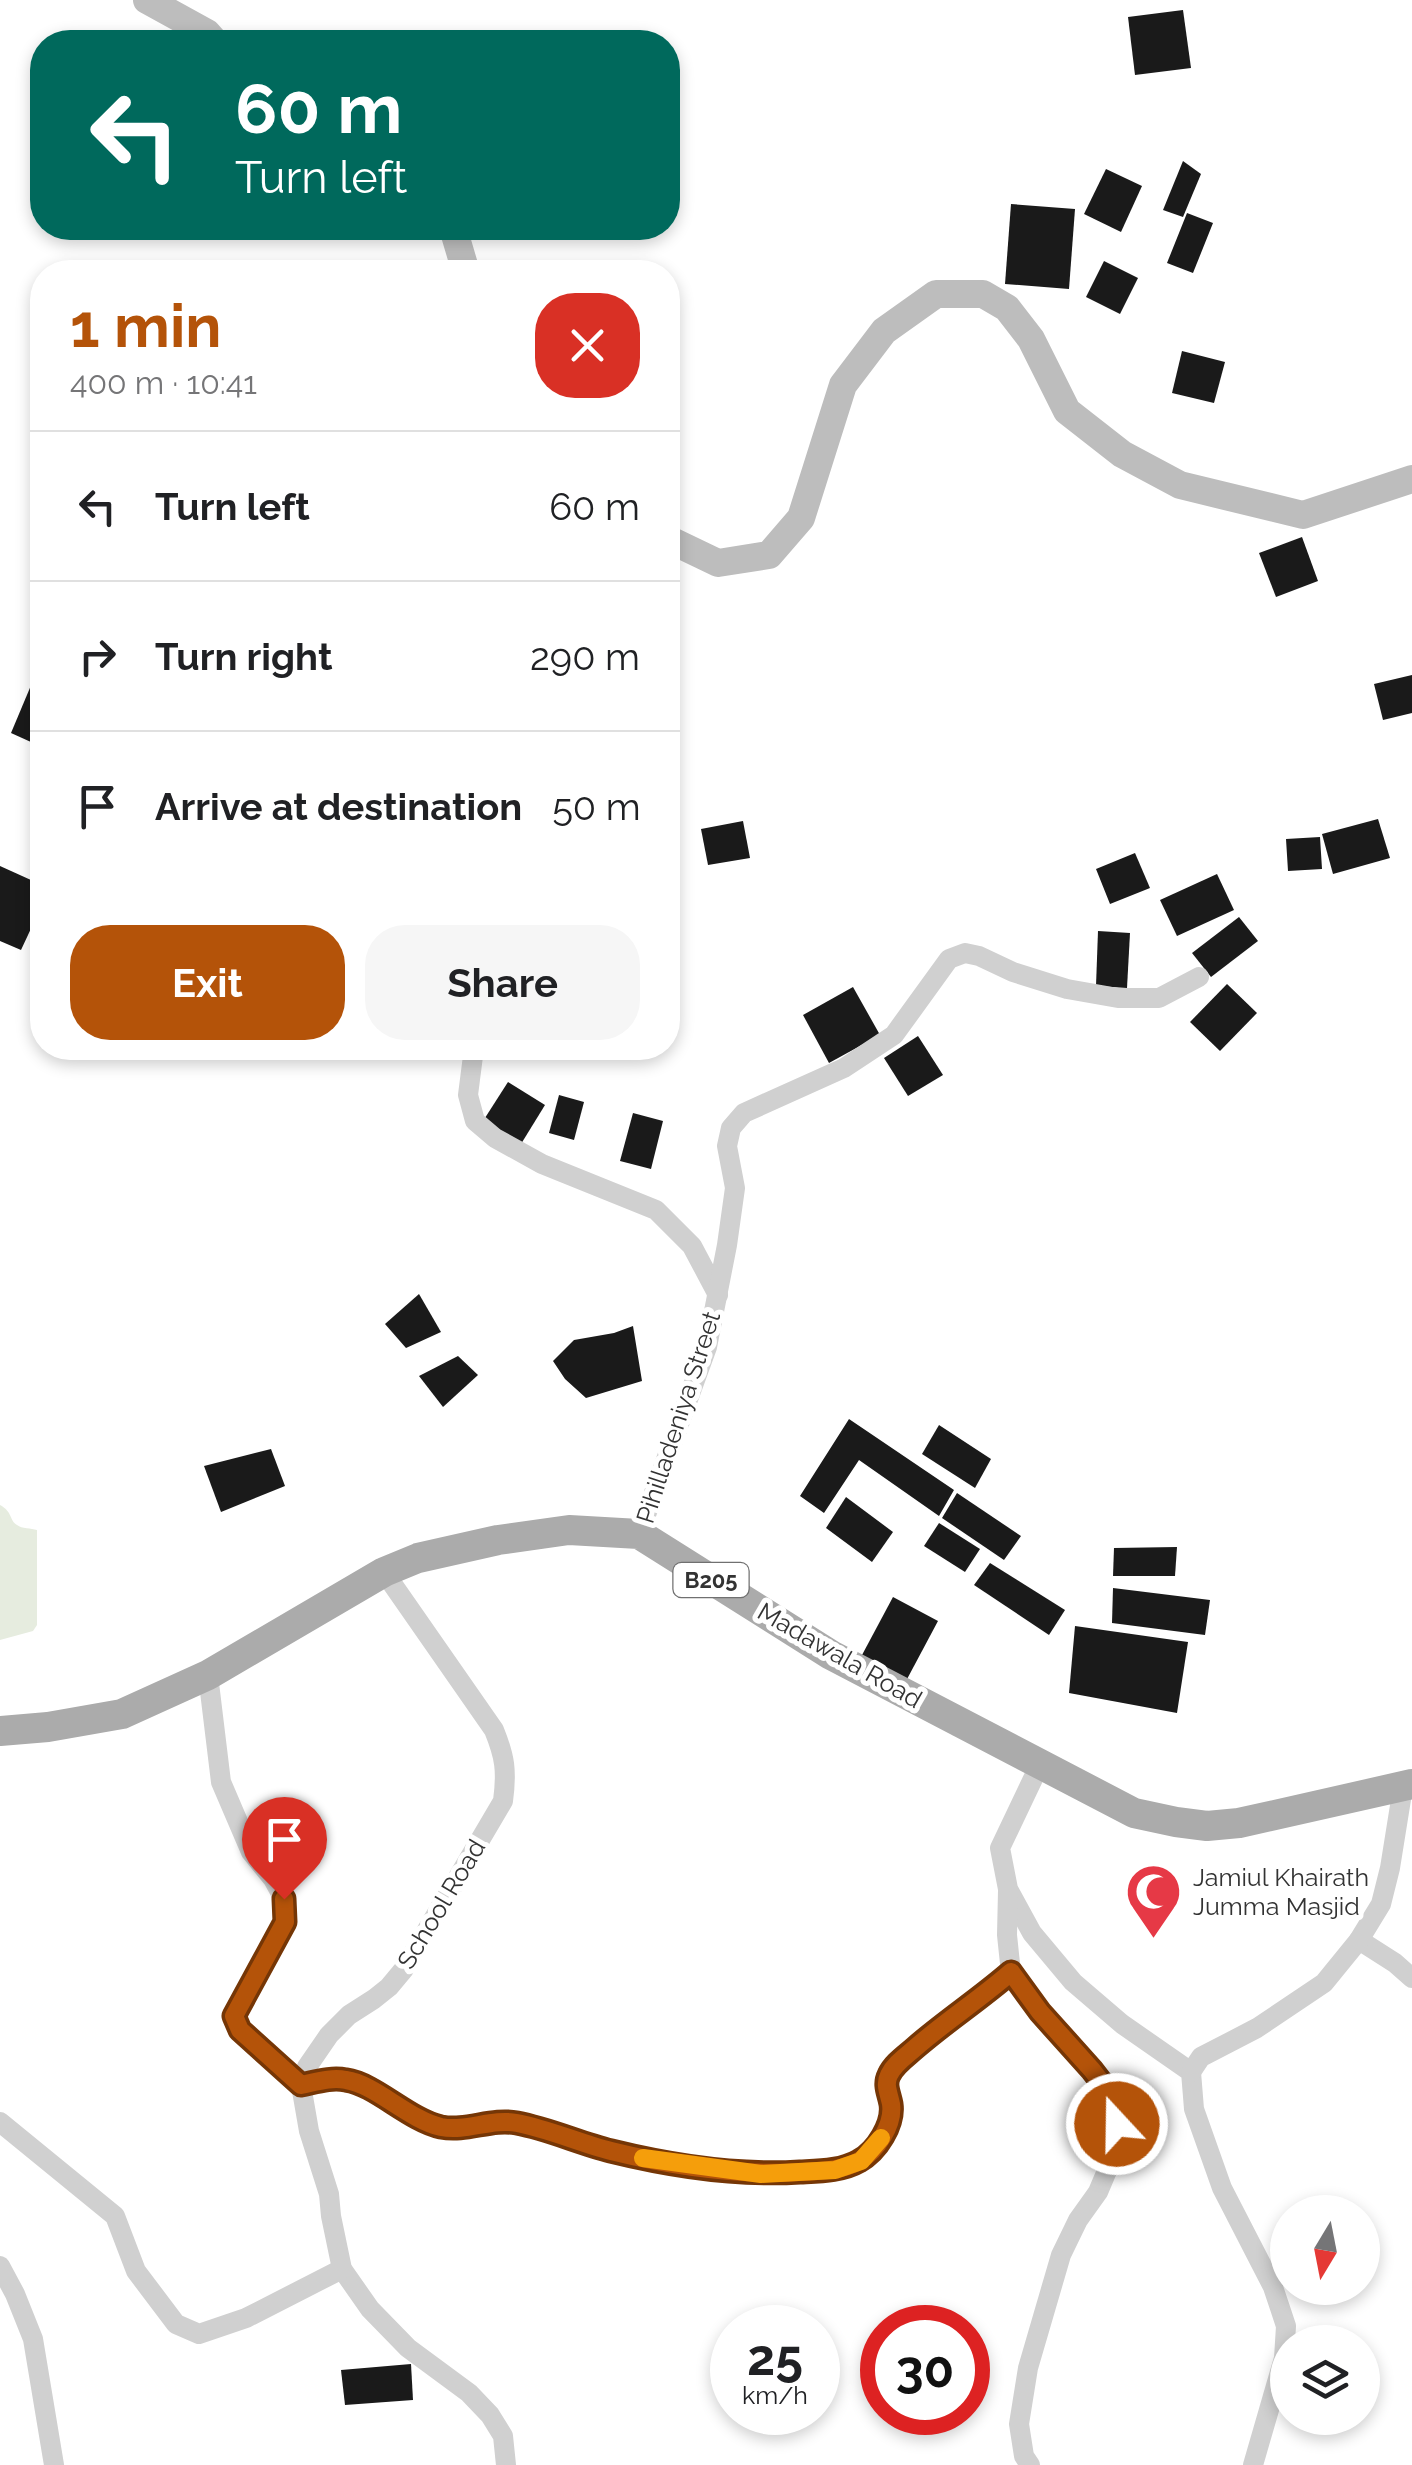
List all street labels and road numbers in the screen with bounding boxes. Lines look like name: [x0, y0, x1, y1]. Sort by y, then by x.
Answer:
street label: Pihilladeniya Street: [630, 1307, 727, 1527]
road number: B205: [674, 1563, 748, 1597]
street label: Madawala Road: [753, 1596, 927, 1714]
street label: School Road: [391, 1834, 491, 1974]

